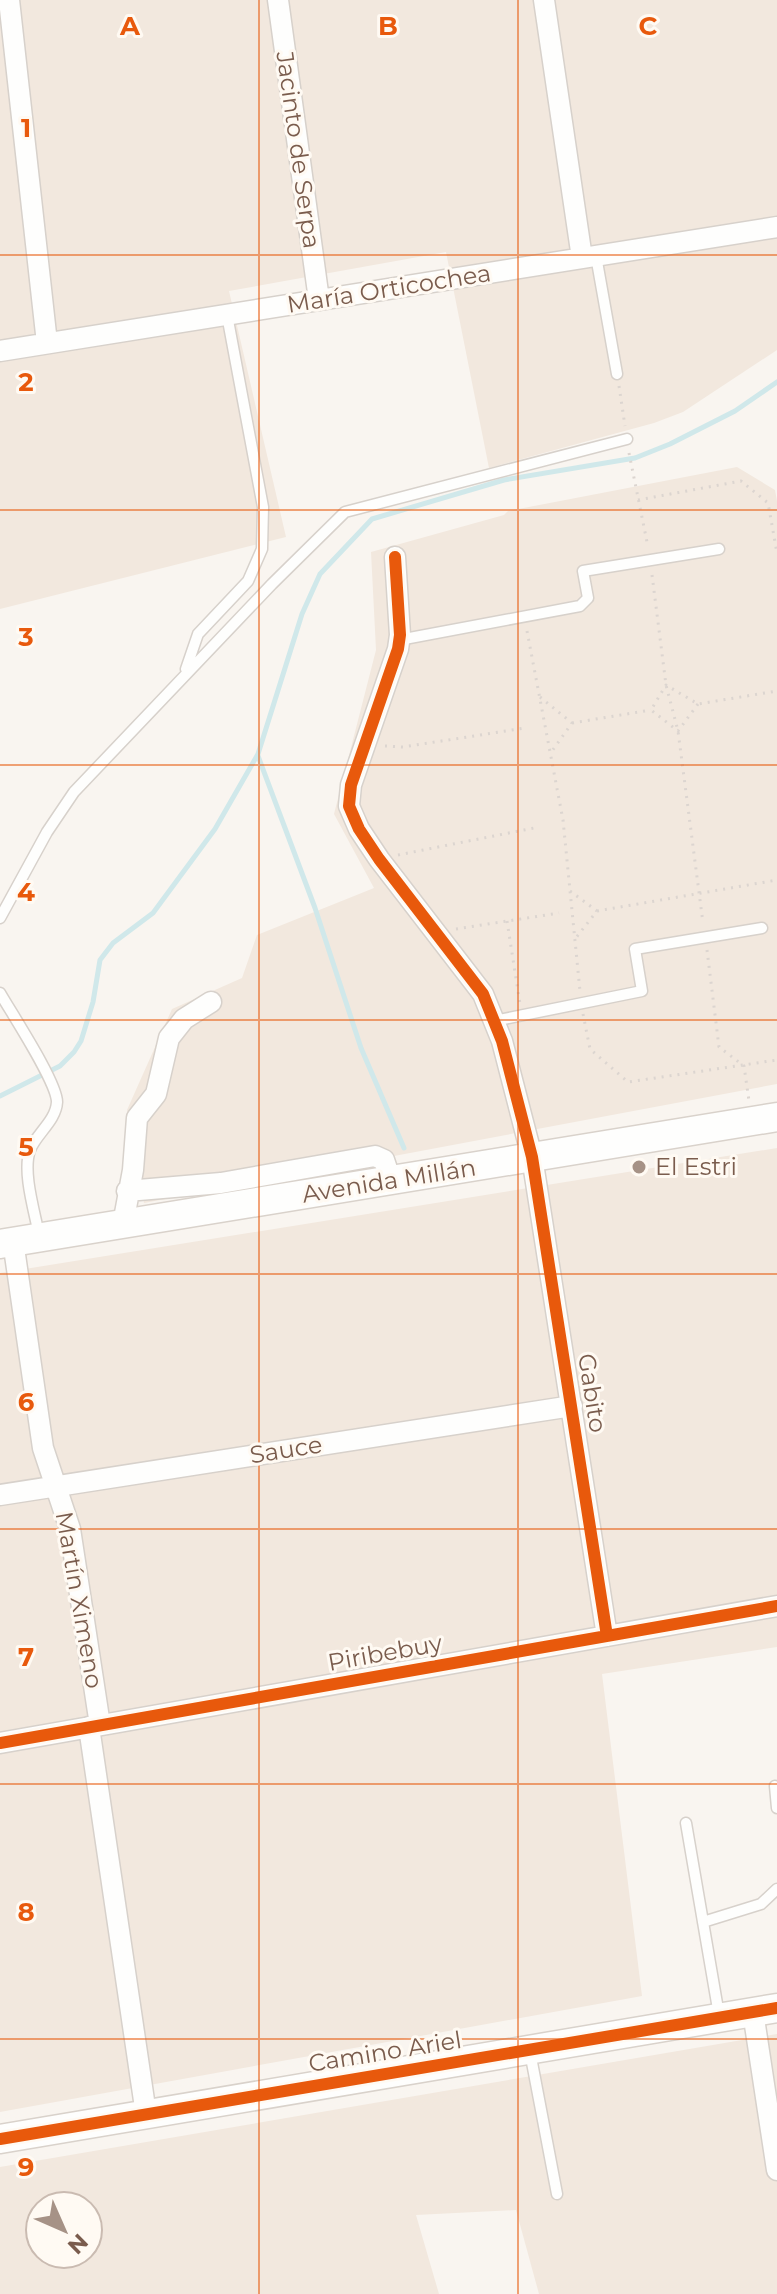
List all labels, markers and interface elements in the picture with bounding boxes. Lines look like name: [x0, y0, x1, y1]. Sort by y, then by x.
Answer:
text: A: [119, 10, 141, 42]
text: B: [378, 10, 398, 42]
text: C: [639, 10, 658, 42]
street label: Jacinto de Serpa: [270, 48, 327, 250]
text: 1: [21, 112, 31, 144]
street label: María Orticochea: [285, 258, 493, 319]
text: 2: [18, 366, 34, 398]
text: 3: [17, 621, 34, 653]
text: 4: [17, 876, 35, 908]
text: 5: [18, 1131, 34, 1163]
street label: Avenida Millán: [300, 1152, 478, 1209]
place label: El Estri: [655, 1152, 737, 1181]
marker: El Estri: [630, 1158, 648, 1176]
street label: Gabito: [572, 1351, 613, 1434]
text: 6: [18, 1386, 35, 1418]
street label: Sauce: [248, 1429, 324, 1470]
street label: Martín Ximeno: [50, 1509, 109, 1691]
street label: Piribebuy: [325, 1628, 444, 1677]
text: 7: [18, 1641, 34, 1673]
text: 8: [17, 1896, 35, 1928]
street label: Camino Ariel: [306, 2025, 464, 2078]
text: 9: [18, 2151, 34, 2183]
north arrow: [24, 2190, 104, 2270]
text: N: [62, 2228, 94, 2260]

